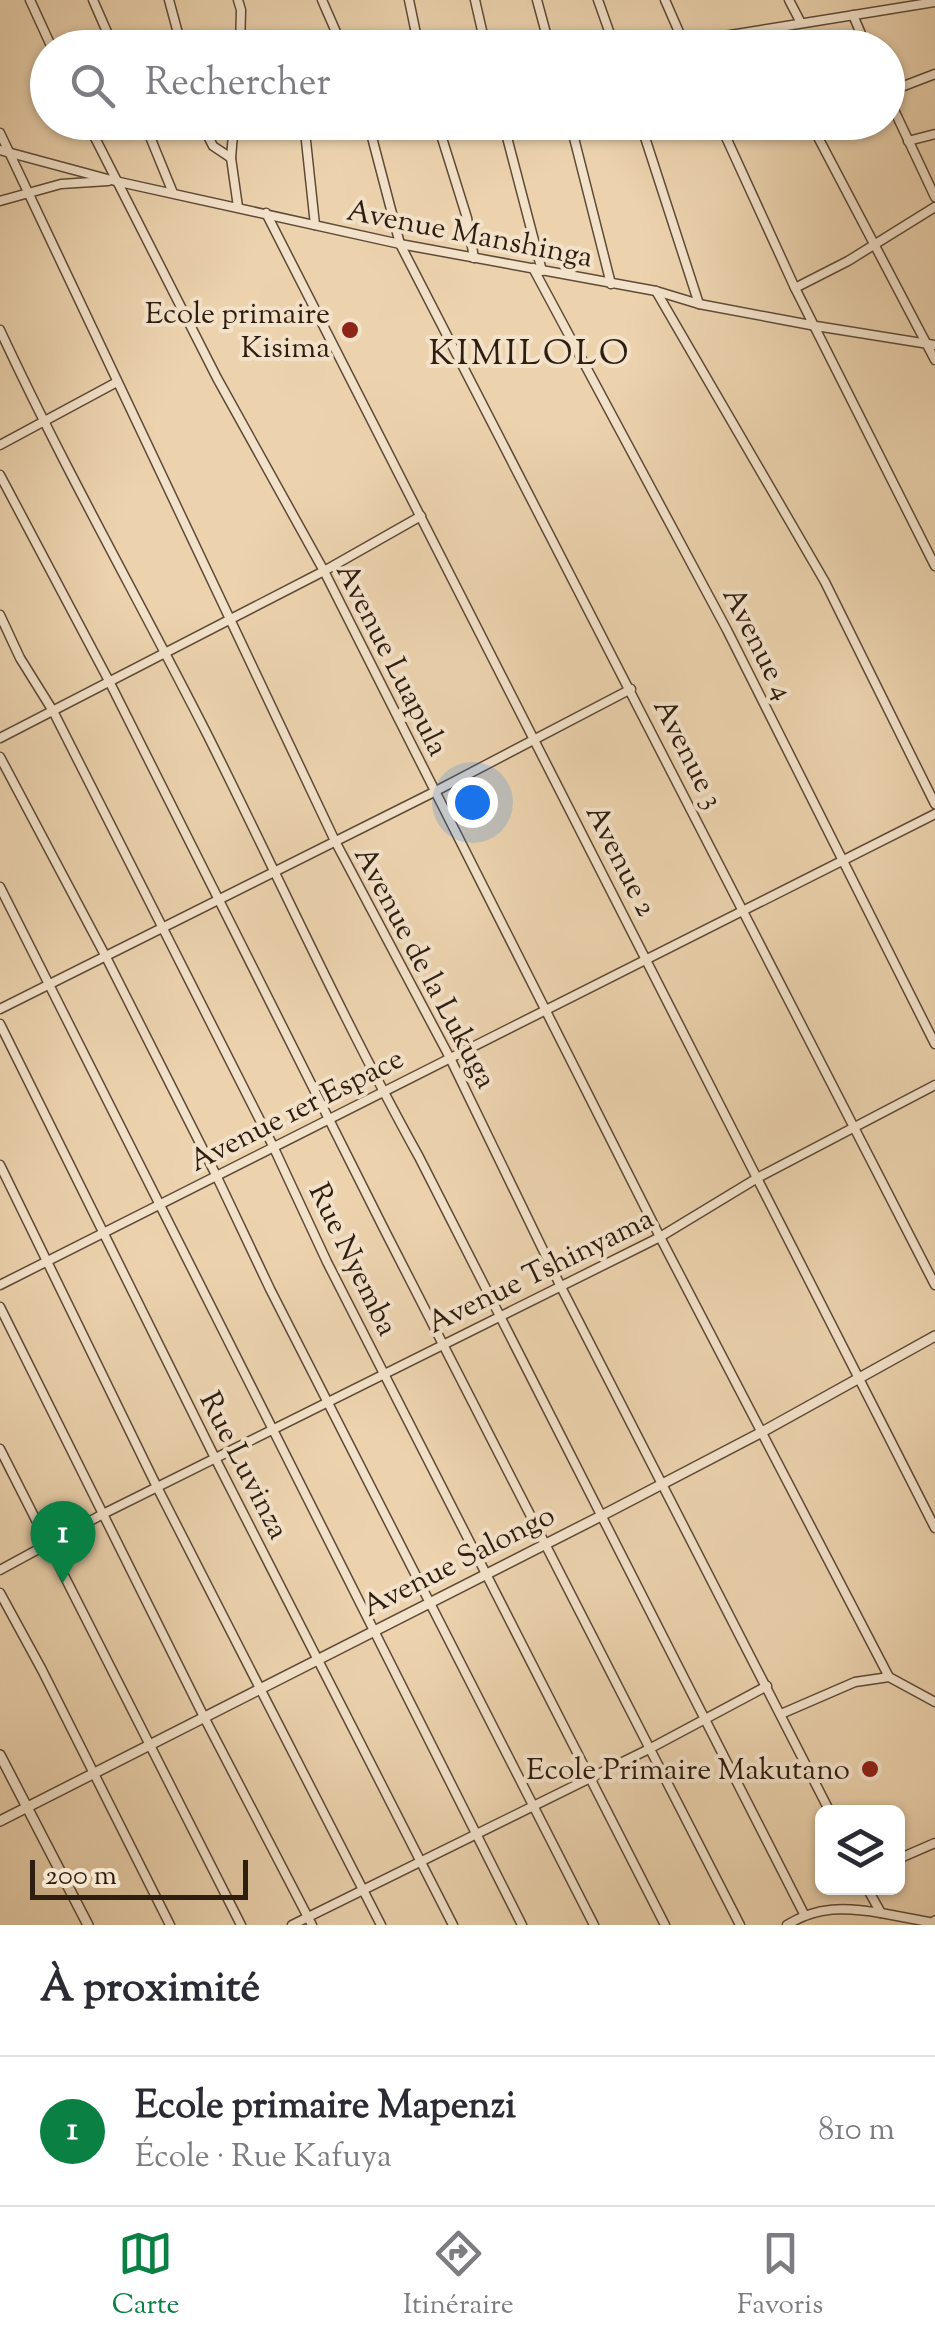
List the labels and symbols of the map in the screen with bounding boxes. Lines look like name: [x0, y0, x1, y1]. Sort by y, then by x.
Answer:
street label: Avenue Manshinga: [343, 191, 596, 280]
place label: Ecole primaire Kisima: [145, 294, 330, 371]
marker: Ecole primaire Kisima: [339, 319, 361, 341]
district label: KIMILOLO: [429, 330, 631, 381]
street label: Avenue Luapula: [324, 556, 458, 764]
street label: Avenue 4: [710, 580, 804, 708]
street label: Avenue 3: [641, 691, 733, 817]
your location: [447, 777, 498, 828]
street label: Avenue 2: [573, 798, 666, 925]
street label: Avenue de la Lukuga: [342, 839, 506, 1097]
street label: Avenue 1er Espace: [182, 1039, 412, 1184]
street label: Rue Nyemba: [296, 1176, 407, 1344]
street label: Avenue Tshinyama: [421, 1199, 662, 1346]
street label: Rue Luvinza: [187, 1385, 299, 1548]
street label: Avenue Salongo: [355, 1495, 563, 1629]
pin: 1: [30, 1500, 96, 1583]
place label: Ecole Primaire Makutano: [526, 1750, 850, 1793]
marker: Ecole Primaire Makutano: [859, 1758, 881, 1780]
scale bar: [30, 1855, 248, 1900]

